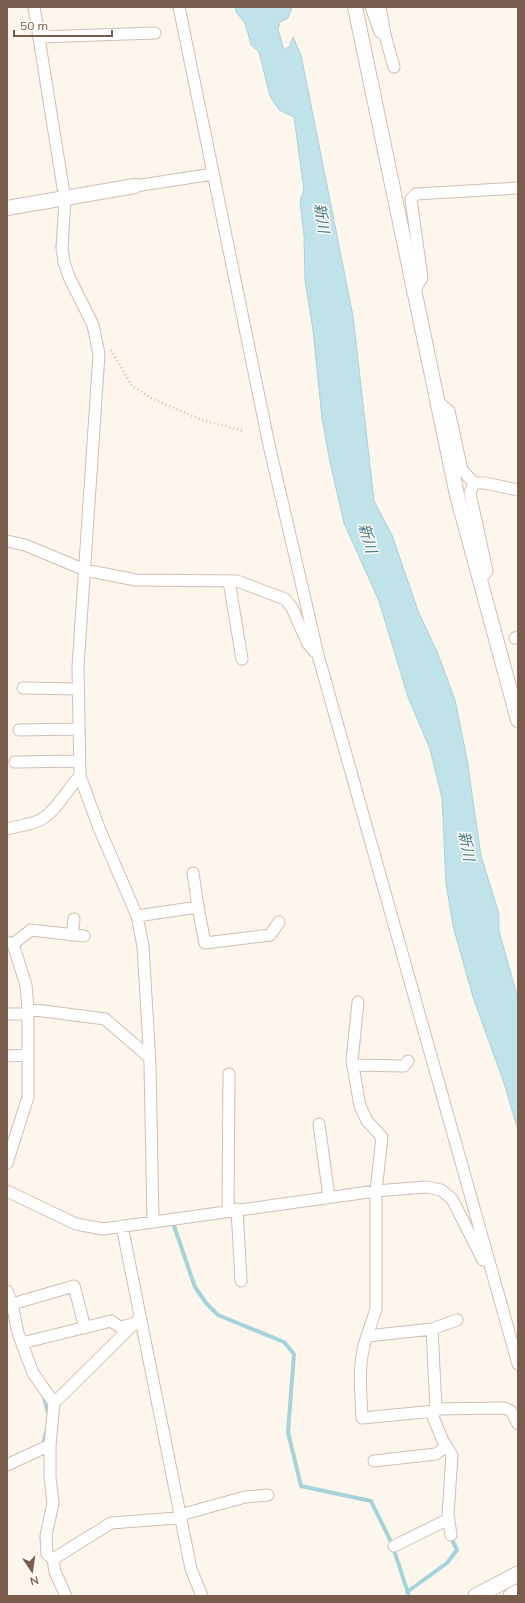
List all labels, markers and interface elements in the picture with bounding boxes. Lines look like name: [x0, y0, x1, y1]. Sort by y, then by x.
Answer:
scale bar: [14, 12, 112, 38]
text: 50 m: [20, 18, 48, 33]
water label: 新川: [310, 202, 334, 236]
water label: 新川: [355, 521, 382, 557]
water label: 新川: [455, 829, 480, 864]
north arrow: [12, 1551, 52, 1591]
text: N: [29, 1573, 40, 1588]

